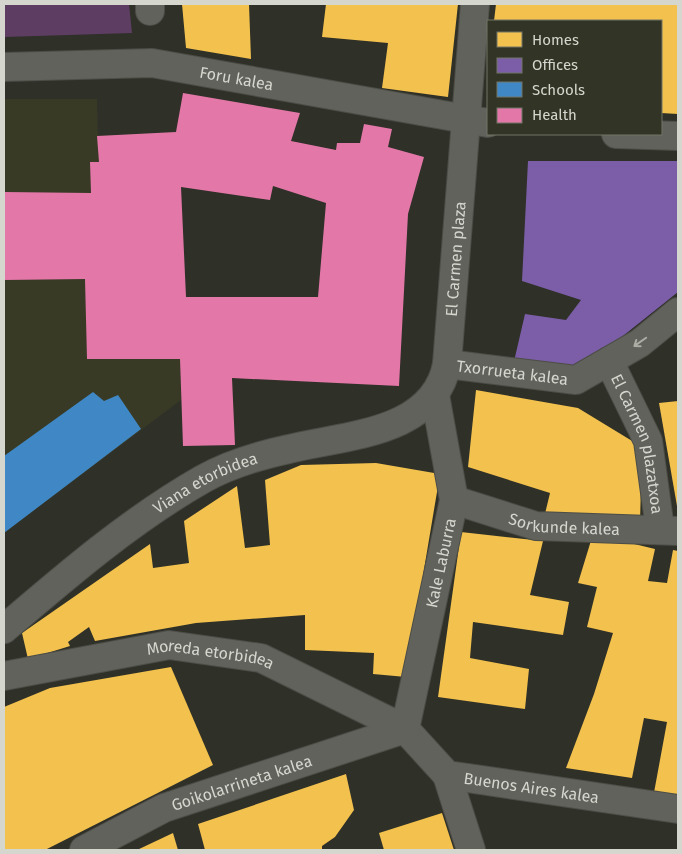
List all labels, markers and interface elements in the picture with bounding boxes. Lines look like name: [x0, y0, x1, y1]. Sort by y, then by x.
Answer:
legend: [487, 20, 662, 135]
text: Homes: [532, 31, 579, 49]
text: Offices: [532, 56, 578, 74]
street label: Foru kalea: [198, 63, 275, 95]
text: Schools: [532, 81, 585, 99]
text: Health: [532, 106, 577, 124]
street label: El Carmen plaza: [442, 201, 470, 317]
one-way arrow: [633, 337, 647, 347]
street label: Txorrueta kalea: [456, 356, 569, 389]
street label: El Carmen plazatxoa: [607, 371, 667, 515]
street label: Viana etorbidea: [149, 449, 260, 518]
street label: Sorkunde kalea: [506, 509, 620, 539]
street label: Kale Laburra: [422, 516, 460, 610]
street label: Moreda etorbidea: [145, 636, 277, 673]
street label: Goikolarrineta kalea: [169, 751, 314, 815]
street label: Buenos Aires kalea: [462, 769, 600, 807]

